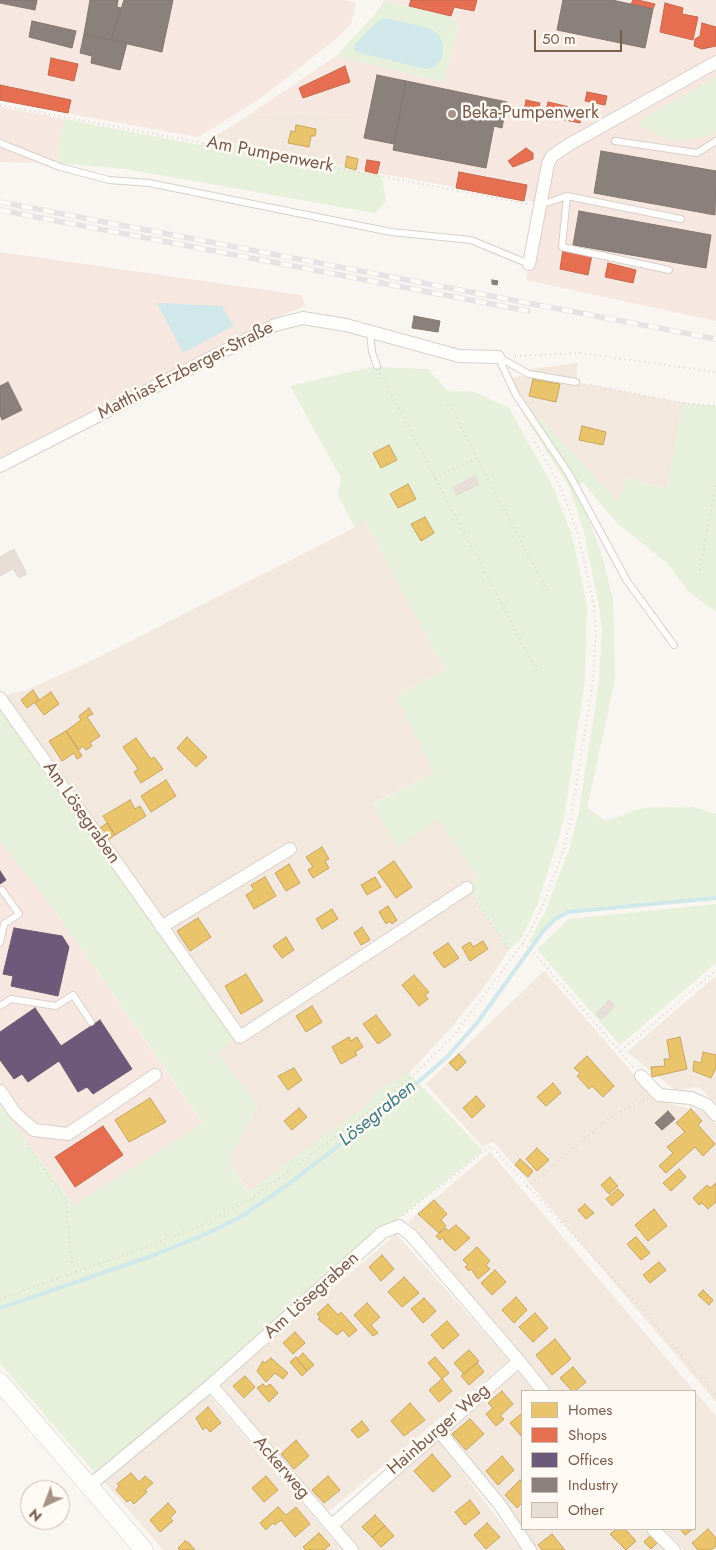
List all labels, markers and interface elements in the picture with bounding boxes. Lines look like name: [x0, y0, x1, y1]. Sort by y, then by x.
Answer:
scale bar: [536, 20, 624, 52]
text: 50 m: [542, 28, 576, 50]
place label: Beka-Pumpenwerk: [462, 103, 599, 125]
marker: Beka-Pumpenwerk: [446, 108, 458, 120]
street label: Am Pumpenwerk: [205, 132, 335, 178]
street label: Matthias-Erzberger-Straße: [95, 317, 277, 425]
street label: Am Lösegraben: [38, 758, 124, 868]
water label: Lösegraben: [335, 1076, 421, 1152]
street label: Am Lösegraben: [260, 1248, 364, 1344]
street label: Hainburger Weg: [384, 1380, 494, 1480]
legend: [521, 1390, 696, 1530]
text: Homes: [568, 1399, 612, 1421]
text: Shops: [568, 1424, 607, 1446]
street label: Ackerweg: [248, 1432, 314, 1504]
text: Offices: [568, 1449, 613, 1471]
text: Industry: [568, 1474, 618, 1496]
north arrow: [20, 1480, 70, 1530]
text: Other: [568, 1499, 604, 1521]
text: N: [25, 1504, 46, 1526]

